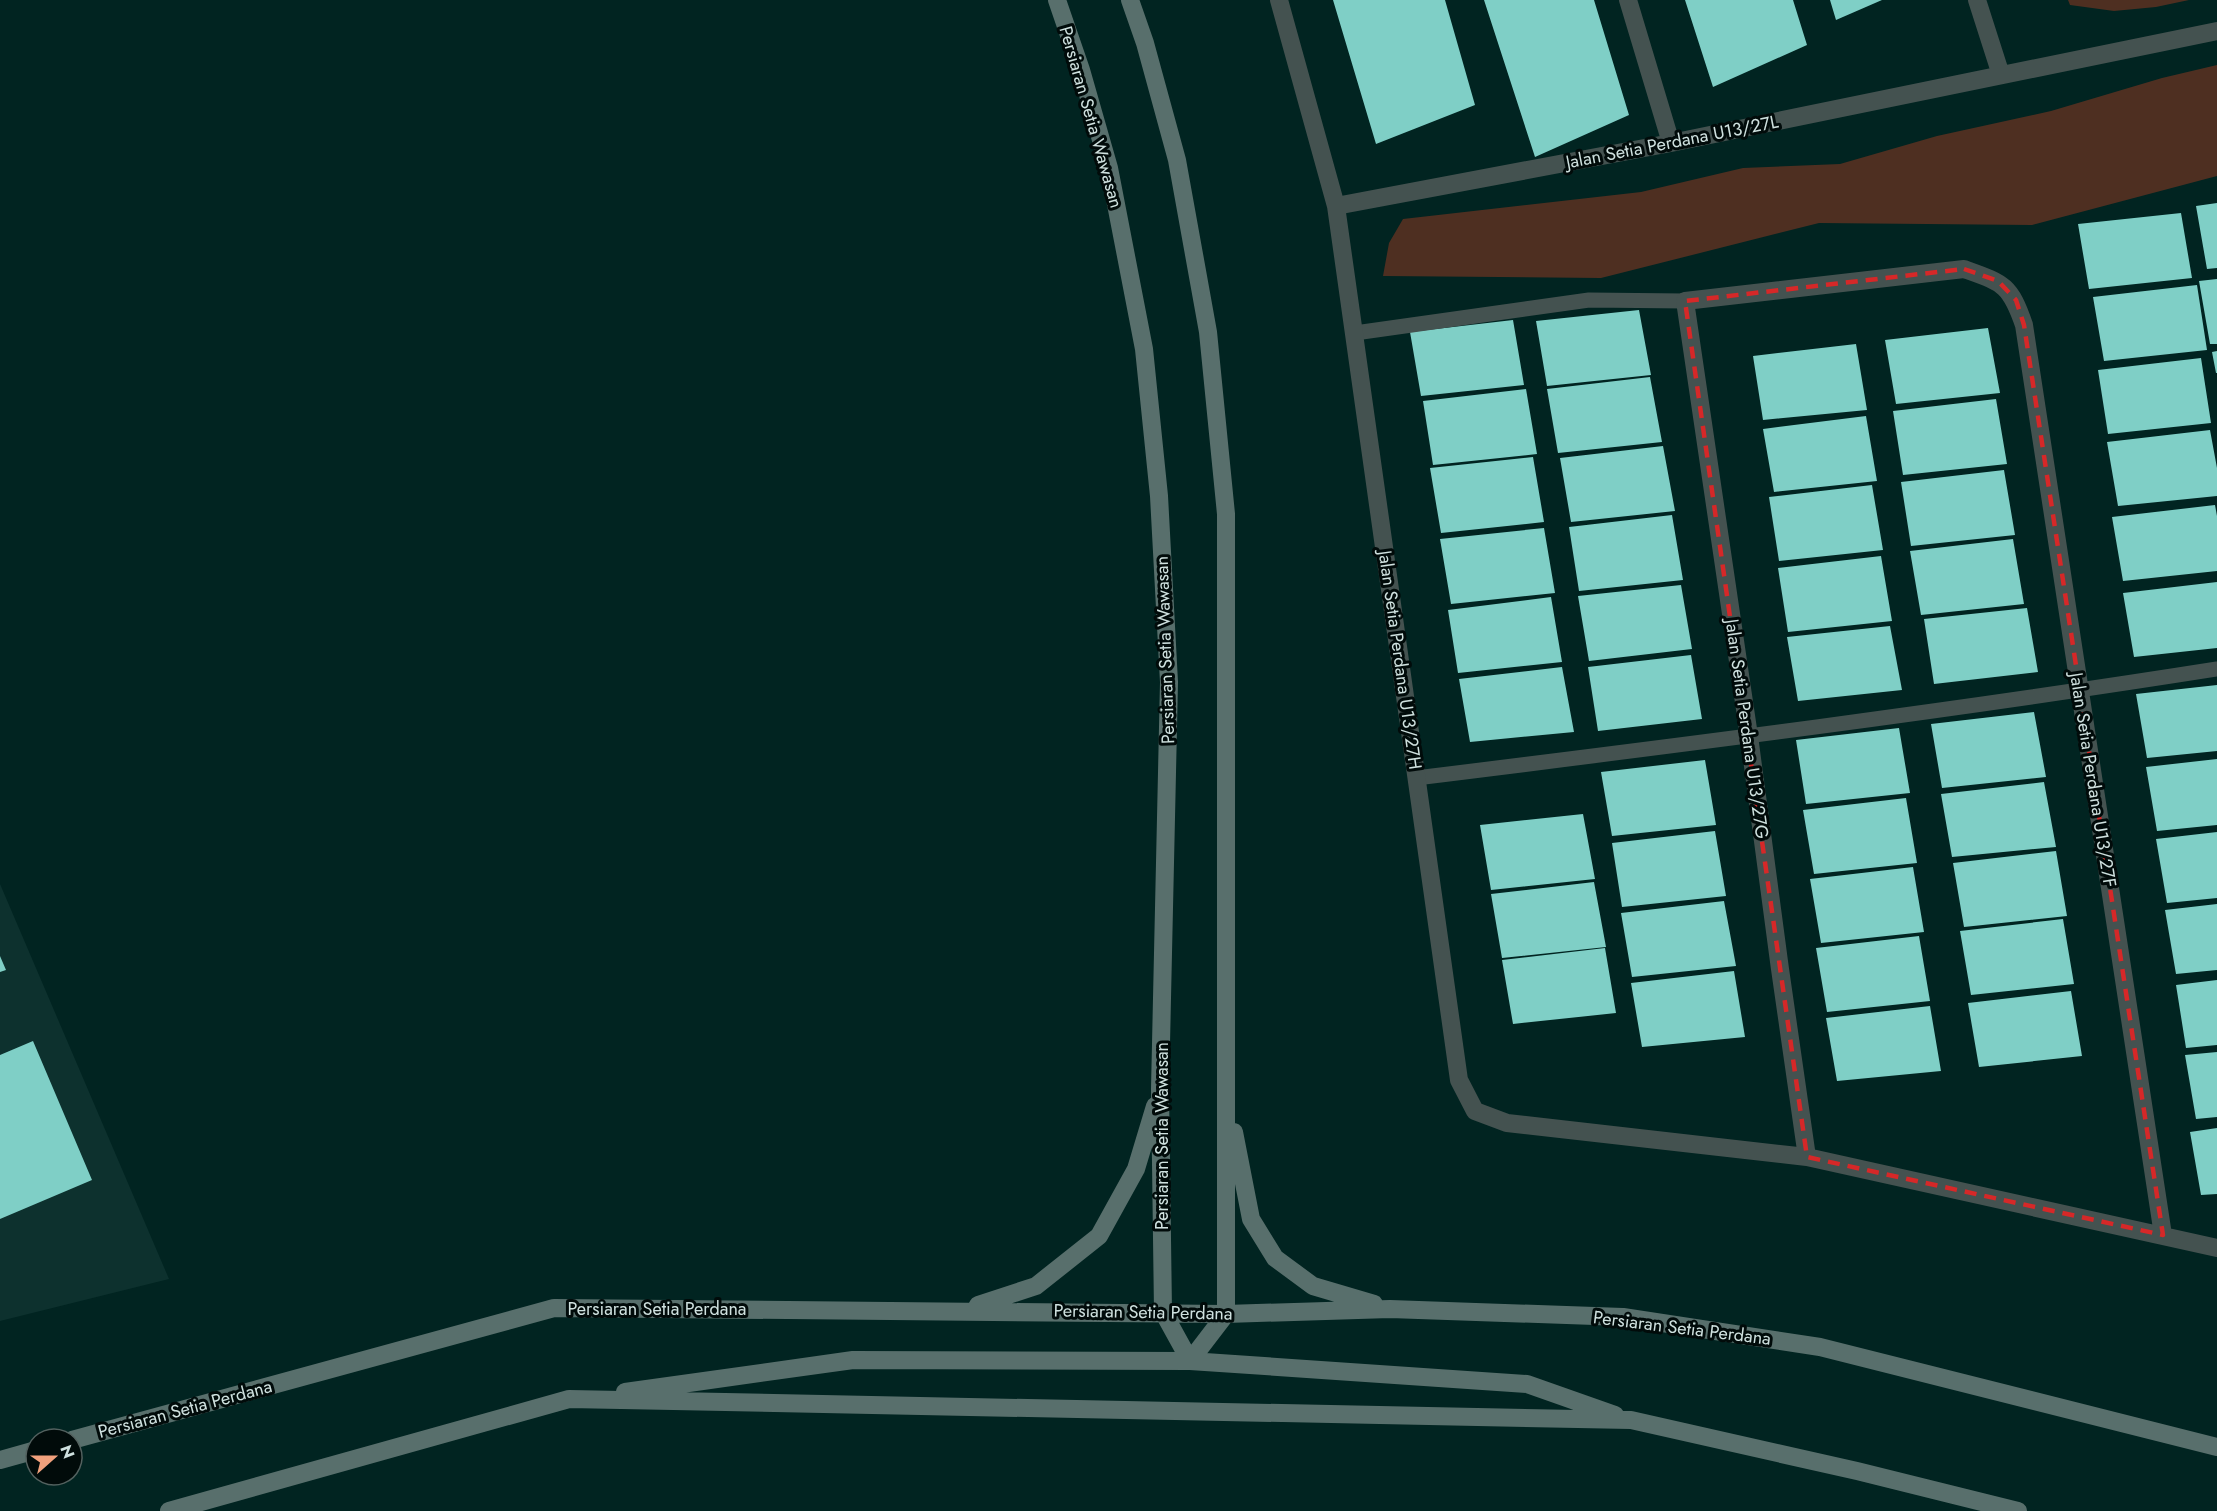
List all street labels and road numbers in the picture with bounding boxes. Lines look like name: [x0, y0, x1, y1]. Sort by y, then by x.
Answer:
street label: Persiaran Setia Wawasan: [1053, 23, 1129, 211]
street label: Jalan Setia Perdana U13/27L: [1562, 109, 1780, 176]
street label: Jalan Setia Perdana U13/27H: [1371, 547, 1428, 771]
street label: Persiaran Setia Wawasan: [1149, 556, 1181, 744]
street label: Jalan Setia Perdana U13/27G: [1718, 615, 1775, 841]
street label: Jalan Setia Perdana U13/27F: [2063, 669, 2123, 889]
street label: Persiaran Setia Wawasan: [1149, 1042, 1175, 1230]
street label: Persiaran Setia Perdana: [567, 1296, 747, 1322]
street label: Persiaran Setia Perdana: [1053, 1297, 1233, 1327]
street label: Persiaran Setia Perdana: [1592, 1304, 1772, 1352]
street label: Persiaran Setia Perdana: [95, 1373, 275, 1445]

